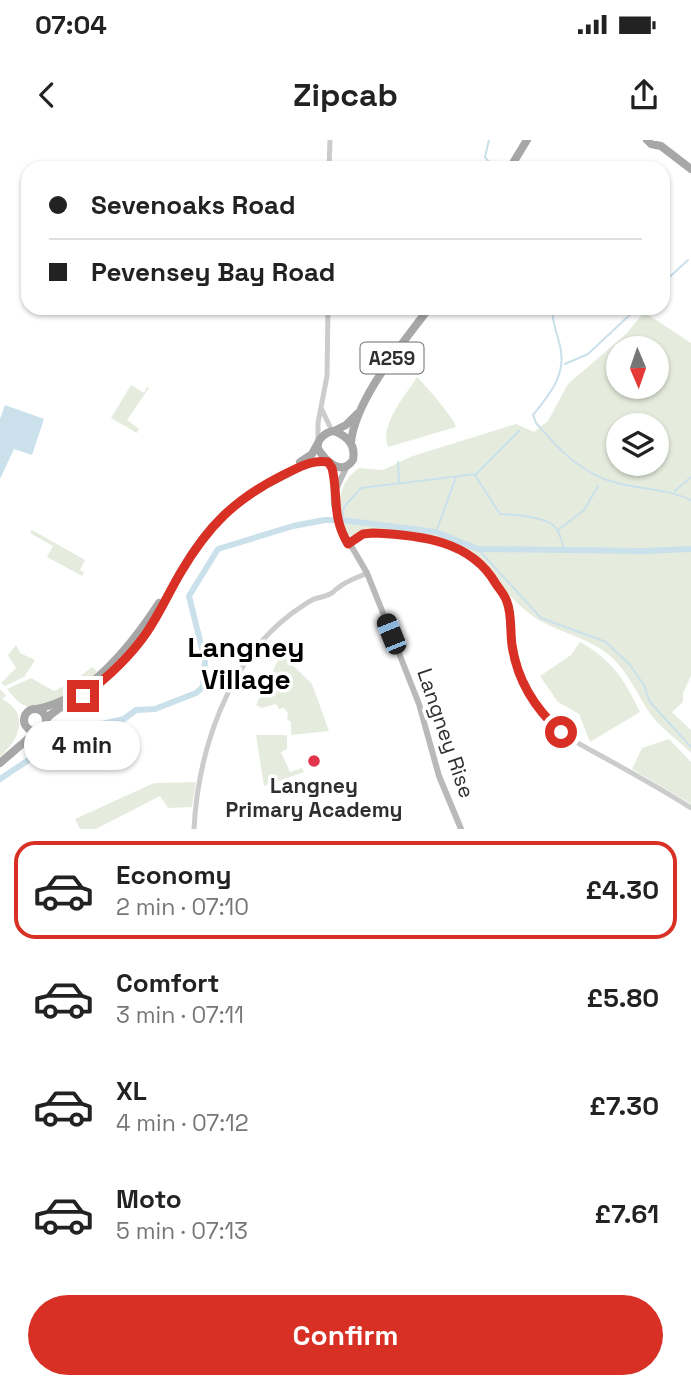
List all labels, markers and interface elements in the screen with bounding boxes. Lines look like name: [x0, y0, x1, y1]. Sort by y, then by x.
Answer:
text: 07:04: [35, 8, 107, 42]
text: Zipcab: [293, 75, 398, 115]
icon: back: [28, 76, 66, 114]
icon: share: [625, 76, 663, 114]
text: Sevenoaks Road: [91, 188, 295, 222]
text: Pevensey Bay Road: [91, 255, 335, 289]
north arrow: [606, 336, 668, 399]
map controls: [606, 336, 669, 476]
road number: A259: [360, 342, 424, 373]
button: layers: [606, 413, 669, 476]
car: [374, 611, 409, 657]
district label: Langney Village: [187, 629, 305, 697]
street label: Langney Rise: [411, 665, 481, 801]
route end: [67, 680, 99, 712]
route start: [545, 716, 577, 748]
callout: 4 min: [25, 720, 141, 770]
text: 4 min: [52, 730, 112, 760]
marker: Langney Primary Academy: [306, 753, 322, 769]
place label: Langney Primary Academy: [226, 772, 402, 823]
text: Economy: [116, 858, 232, 892]
icon: car: [32, 859, 95, 922]
text: £4.30: [585, 873, 659, 907]
text: 2 min · 07:10: [116, 892, 249, 922]
text: Comfort: [116, 966, 219, 1000]
icon: car: [32, 967, 95, 1030]
text: £5.80: [587, 981, 659, 1015]
text: 3 min · 07:11: [116, 1000, 244, 1030]
text: XL: [116, 1074, 147, 1108]
icon: car: [32, 1075, 95, 1138]
text: £7.30: [589, 1089, 659, 1123]
text: 4 min · 07:12: [116, 1108, 249, 1138]
text: Moto: [116, 1182, 182, 1216]
icon: car: [32, 1183, 95, 1246]
text: £7.61: [595, 1197, 659, 1231]
text: 5 min · 07:13: [116, 1216, 248, 1246]
button: Confirm: [28, 1295, 663, 1375]

